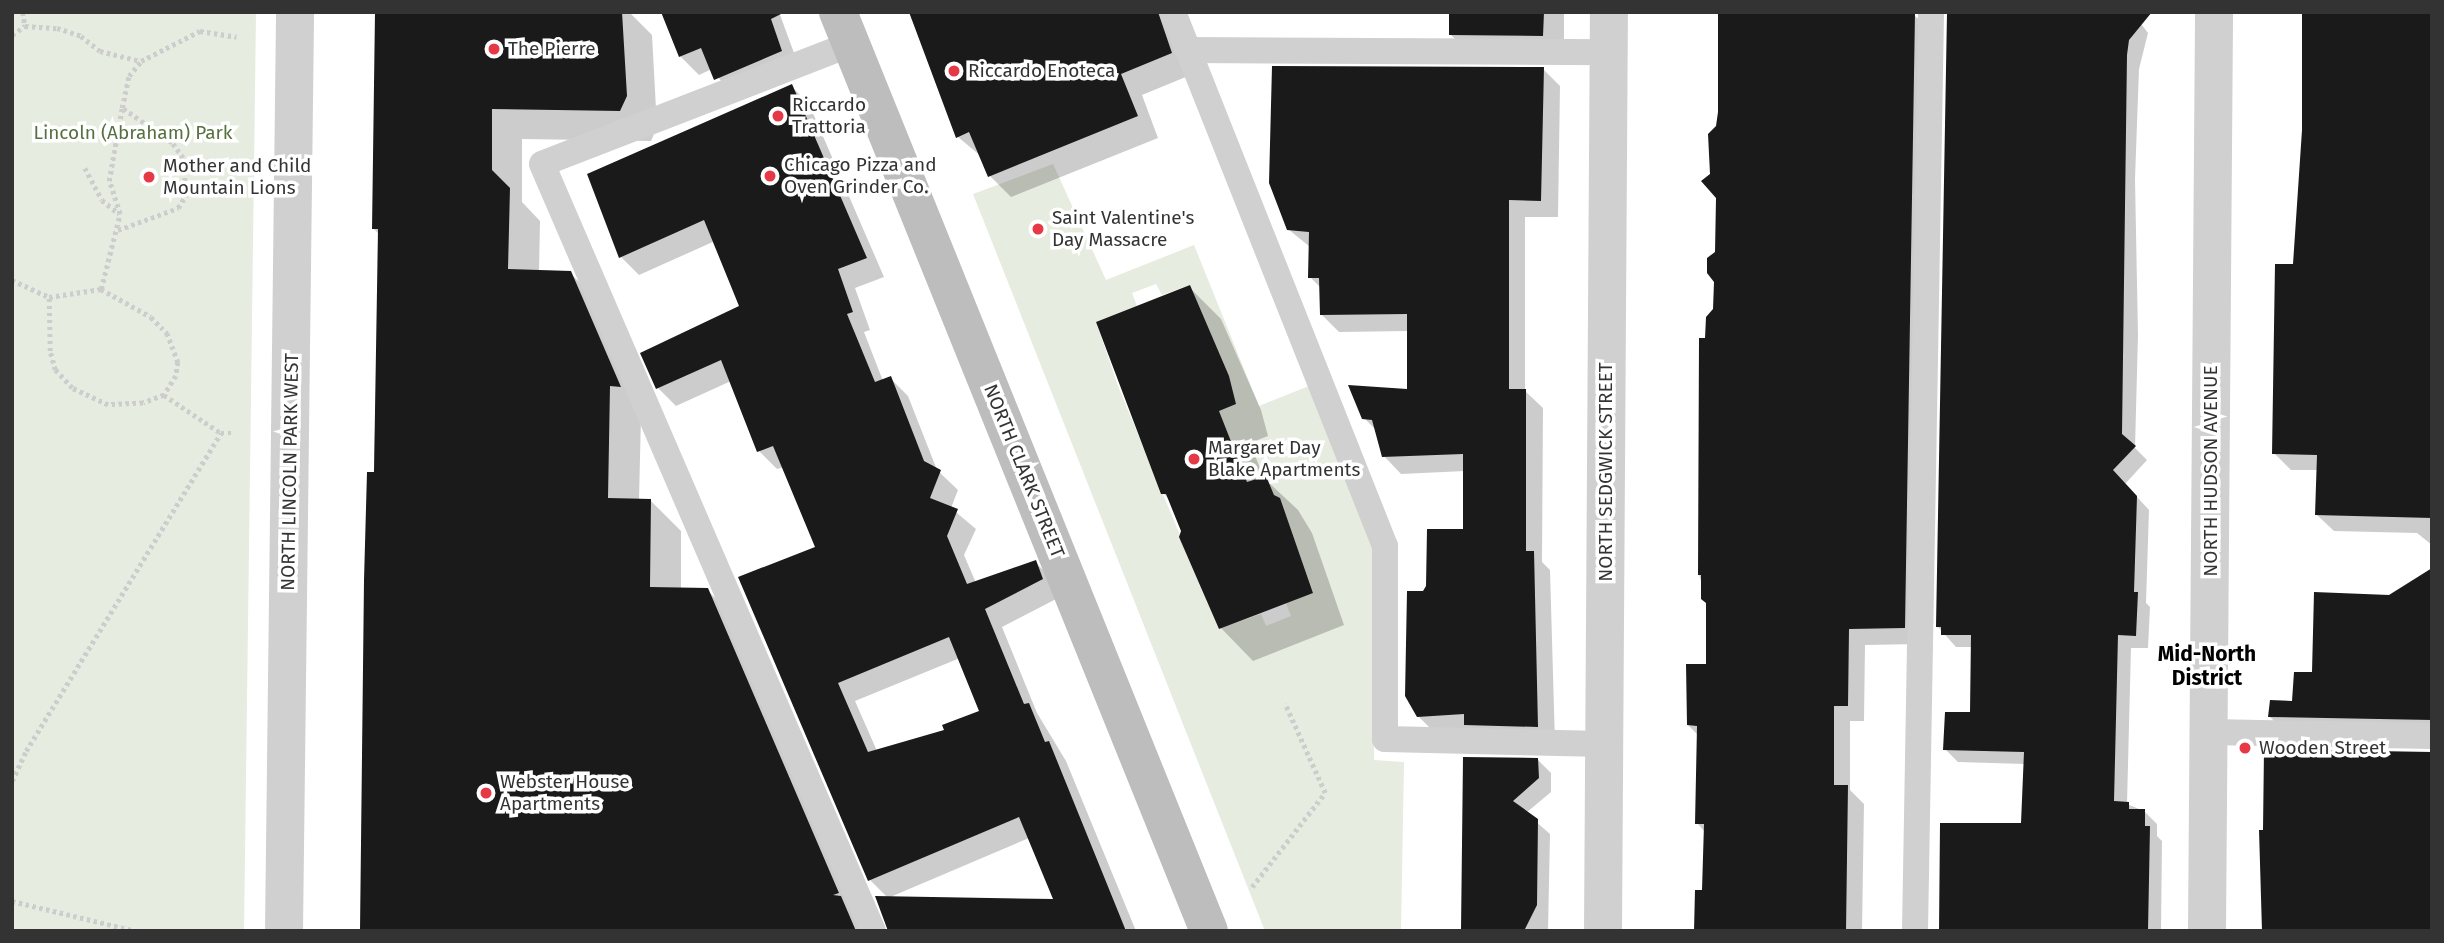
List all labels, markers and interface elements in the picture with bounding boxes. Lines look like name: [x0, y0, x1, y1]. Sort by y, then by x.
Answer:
place label: The Pierre: [508, 38, 596, 60]
marker: The Pierre: [486, 41, 502, 57]
place label: Riccardo Enoteca: [968, 60, 1115, 82]
marker: Riccardo Enoteca: [946, 63, 962, 79]
place label: Riccardo Trattoria: [792, 94, 866, 138]
marker: Riccardo Trattoria: [770, 108, 786, 124]
park label: Lincoln (Abraham) Park: [33, 122, 233, 144]
place label: Chicago Pizza and Oven Grinder Co.: [784, 154, 937, 198]
place label: Mother and Child Mountain Lions: [163, 155, 311, 199]
marker: Chicago Pizza and Oven Grinder Co.: [762, 168, 778, 184]
marker: Mother and Child Mountain Lions: [141, 169, 157, 185]
place label: Saint Valentine's Day Massacre: [1052, 207, 1194, 251]
marker: Saint Valentine's Day Massacre: [1030, 221, 1046, 237]
street label: NORTH LINCOLN PARK WEST: [277, 353, 303, 591]
street label: NORTH SEDGWICK STREET: [1595, 362, 1617, 582]
street label: NORTH HUDSON AVENUE: [2200, 365, 2222, 577]
street label: NORTH CLARK STREET: [979, 381, 1069, 561]
place label: Margaret Day Blake Apartments: [1208, 437, 1360, 481]
marker: Margaret Day Blake Apartments: [1186, 451, 1202, 467]
district label: Mid-North District: [2158, 641, 2256, 691]
place label: Wooden Street: [2259, 737, 2386, 759]
marker: Wooden Street: [2237, 740, 2253, 756]
place label: Webster House Apartments: [500, 771, 630, 815]
marker: Webster House Apartments: [478, 785, 494, 801]

